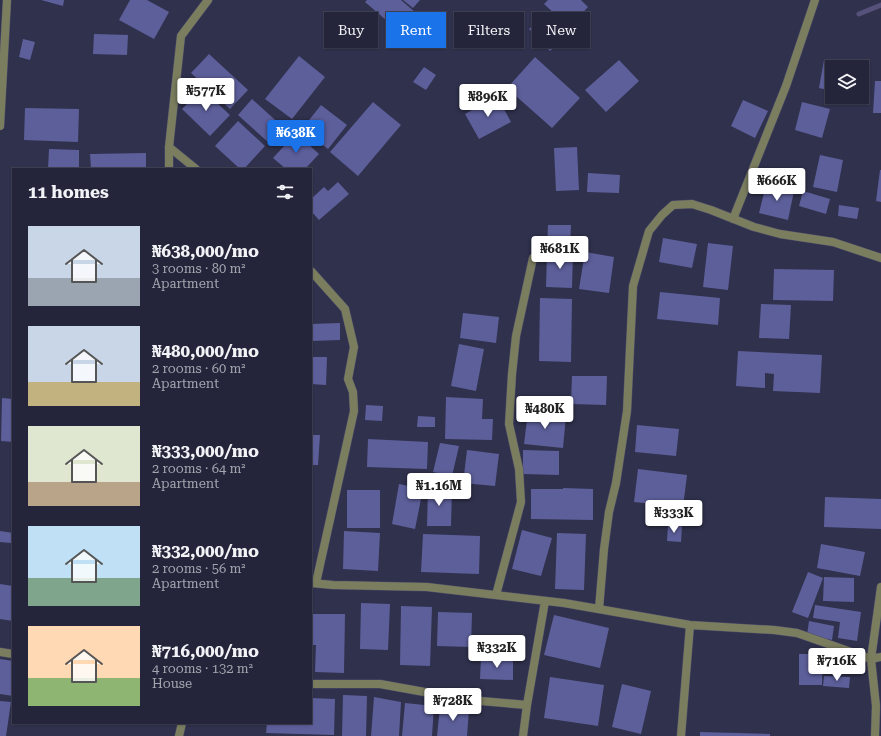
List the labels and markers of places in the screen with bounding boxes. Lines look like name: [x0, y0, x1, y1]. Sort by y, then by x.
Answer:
pin: ₦577K: [178, 78, 234, 112]
pin: ₦896K: [460, 84, 516, 118]
pin: ₦638K: [268, 120, 324, 154]
pin: ₦666K: [749, 168, 805, 202]
pin: ₦681K: [532, 236, 588, 270]
pin: ₦480K: [517, 396, 573, 430]
pin: ₦1.16M: [406, 473, 472, 507]
pin: ₦333K: [646, 500, 702, 534]
pin: ₦332K: [469, 635, 525, 669]
pin: ₦716K: [809, 648, 865, 682]
pin: ₦728K: [425, 688, 481, 722]

